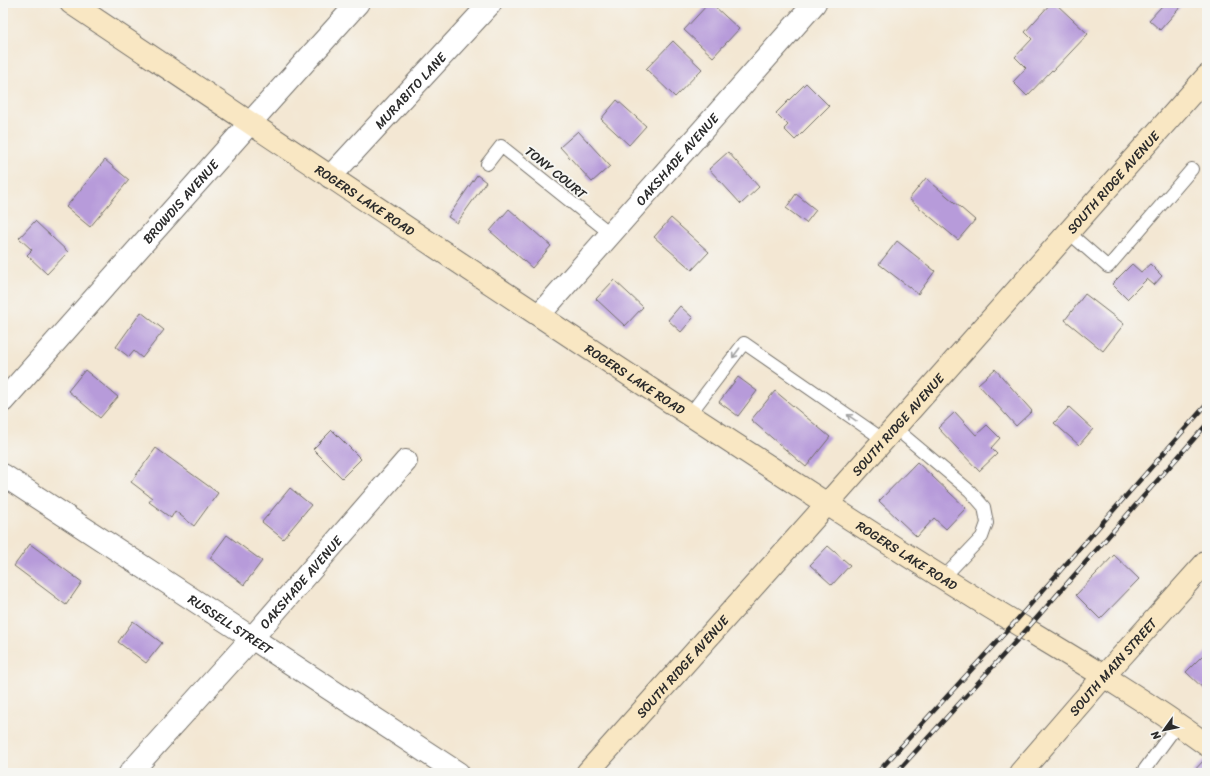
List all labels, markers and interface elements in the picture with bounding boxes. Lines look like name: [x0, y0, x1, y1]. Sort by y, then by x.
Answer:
street label: MURABITO LANE: [369, 46, 453, 134]
street label: OAKSHADE AVENUE: [630, 107, 725, 211]
street label: SOUTH RIDGE AVENUE: [1061, 125, 1166, 239]
street label: TONY COURT: [519, 140, 593, 206]
street label: BROWDIS AVENUE: [137, 154, 225, 249]
street label: ROGERS LAKE ROAD: [310, 158, 420, 242]
street label: ROGERS LAKE ROAD: [580, 338, 690, 421]
one-way arrow: [732, 347, 741, 358]
street label: SOUTH RIDGE AVENUE: [846, 367, 951, 481]
one-way arrow: [847, 414, 858, 422]
street label: ROGERS LAKE ROAD: [851, 515, 962, 597]
street label: OAKSHADE AVENUE: [254, 530, 349, 634]
street label: RUSSELL STREET: [183, 588, 279, 662]
street label: SOUTH RIDGE AVENUE: [630, 609, 735, 723]
street label: SOUTH MAIN STREET: [1063, 612, 1164, 721]
north arrow: [1144, 710, 1184, 750]
text: N: [1146, 726, 1167, 744]

